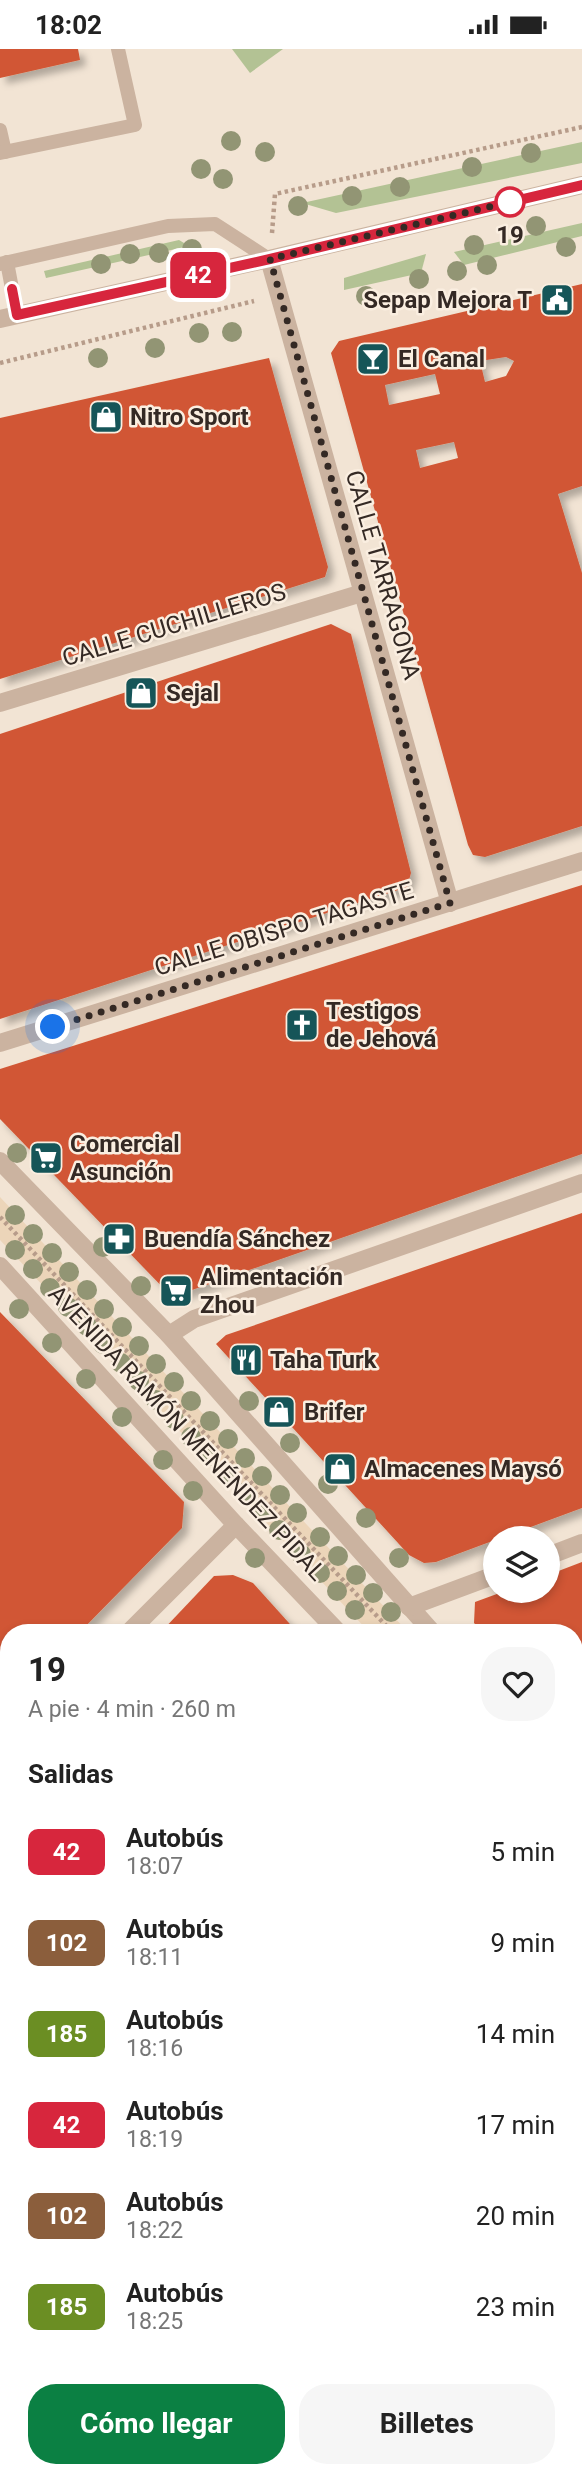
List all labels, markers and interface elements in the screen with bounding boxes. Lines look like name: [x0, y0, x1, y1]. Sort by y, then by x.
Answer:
text: 18:02: [35, 10, 102, 40]
marker: 19: [495, 187, 525, 217]
place label: 19: [496, 221, 524, 249]
line badge: 42: [166, 252, 230, 298]
text: 42: [184, 261, 212, 289]
public building icon: Sepap Mejora T: [538, 281, 576, 319]
place label: Sepap Mejora T: [363, 286, 532, 314]
bar icon: El Canal: [354, 340, 392, 378]
place label: El Canal: [398, 345, 485, 373]
shop icon: Nitro Sport: [87, 398, 125, 436]
place label: Nitro Sport: [130, 403, 249, 431]
street label: CALLE TARRAGONA: [340, 467, 426, 683]
street label: CALLE CUCHILLEROS: [59, 578, 289, 672]
shop icon: Sejal: [122, 674, 160, 712]
place label: Sejal: [166, 679, 219, 707]
street label: CALLE OBISPO TAGASTE: [151, 876, 417, 982]
place label: Testigos de Jehová: [326, 997, 437, 1053]
church icon: Testigos de Jehová: [283, 1006, 321, 1044]
your location: [35, 1009, 70, 1044]
place label: Comercial Asunción: [70, 1130, 180, 1186]
supermarket icon: Comercial Asunción: [27, 1139, 65, 1177]
pharmacy icon: Buendía Sánchez: [100, 1220, 138, 1258]
place label: Buendía Sánchez: [144, 1225, 330, 1253]
place label: Alimentación Zhou: [200, 1263, 343, 1319]
supermarket icon: Alimentación Zhou: [157, 1272, 195, 1310]
street label: AVENIDA RAMÓN MENÉNDEZ PIDAL: [43, 1280, 331, 1586]
restaurant icon: Taha Turk: [227, 1341, 265, 1379]
place label: Taha Turk: [270, 1346, 378, 1374]
shop icon: Brifer: [260, 1393, 298, 1431]
place label: Brifer: [304, 1398, 365, 1426]
shop icon: Almacenes Maysó: [321, 1450, 359, 1488]
place label: Almacenes Maysó: [364, 1455, 562, 1483]
map controls: [483, 1526, 560, 1603]
button: layers: [483, 1526, 560, 1603]
button: heart: [481, 1647, 555, 1721]
text: 19: [28, 1650, 66, 1689]
text: A pie · 4 min · 260 m: [28, 1696, 236, 1723]
text: Salidas: [28, 1759, 114, 1789]
text: Autobús: [126, 1823, 224, 1853]
text: 5 min: [490, 1837, 555, 1867]
text: 42: [53, 1838, 80, 1866]
text: 18:07: [126, 1853, 183, 1880]
text: Autobús: [126, 1914, 224, 1944]
text: 9 min: [490, 1928, 555, 1958]
text: 102: [46, 1929, 87, 1957]
text: 18:11: [126, 1944, 183, 1971]
text: Autobús: [126, 2005, 224, 2035]
text: 14 min: [476, 2019, 555, 2049]
text: 185: [46, 2020, 87, 2048]
text: 18:16: [126, 2035, 183, 2062]
text: Autobús: [126, 2096, 224, 2126]
text: 17 min: [476, 2110, 555, 2140]
text: 42: [53, 2111, 80, 2139]
text: 18:19: [126, 2126, 183, 2153]
text: Autobús: [126, 2187, 224, 2217]
text: 20 min: [476, 2201, 555, 2231]
text: 102: [46, 2202, 87, 2230]
text: 18:22: [126, 2217, 183, 2244]
text: Autobús: [126, 2278, 224, 2308]
text: 23 min: [476, 2292, 555, 2322]
text: 185: [46, 2293, 87, 2321]
text: 18:25: [126, 2308, 183, 2335]
button: Cómo llegar: [28, 2384, 285, 2464]
button: Billetes: [299, 2384, 555, 2464]

